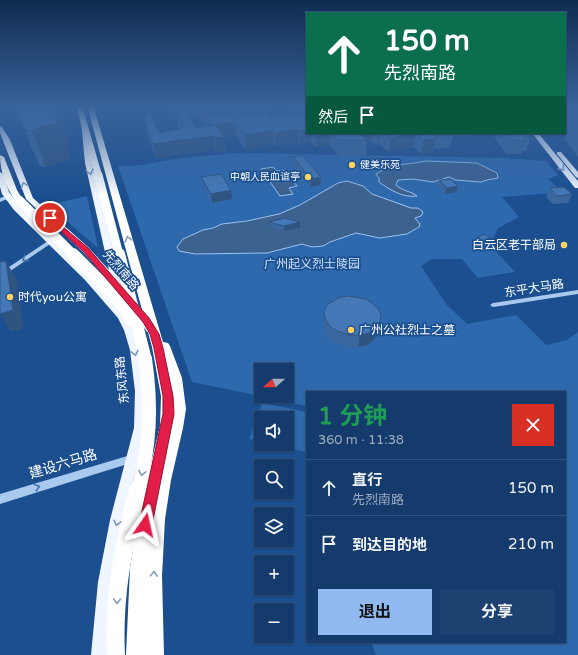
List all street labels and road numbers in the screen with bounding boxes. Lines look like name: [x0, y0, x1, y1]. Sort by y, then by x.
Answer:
street label: 先烈南路: [100, 247, 142, 293]
street label: 东平大马路: [503, 276, 565, 300]
street label: 东风东路: [113, 355, 131, 405]
street label: 建设六马路: [27, 446, 99, 482]

